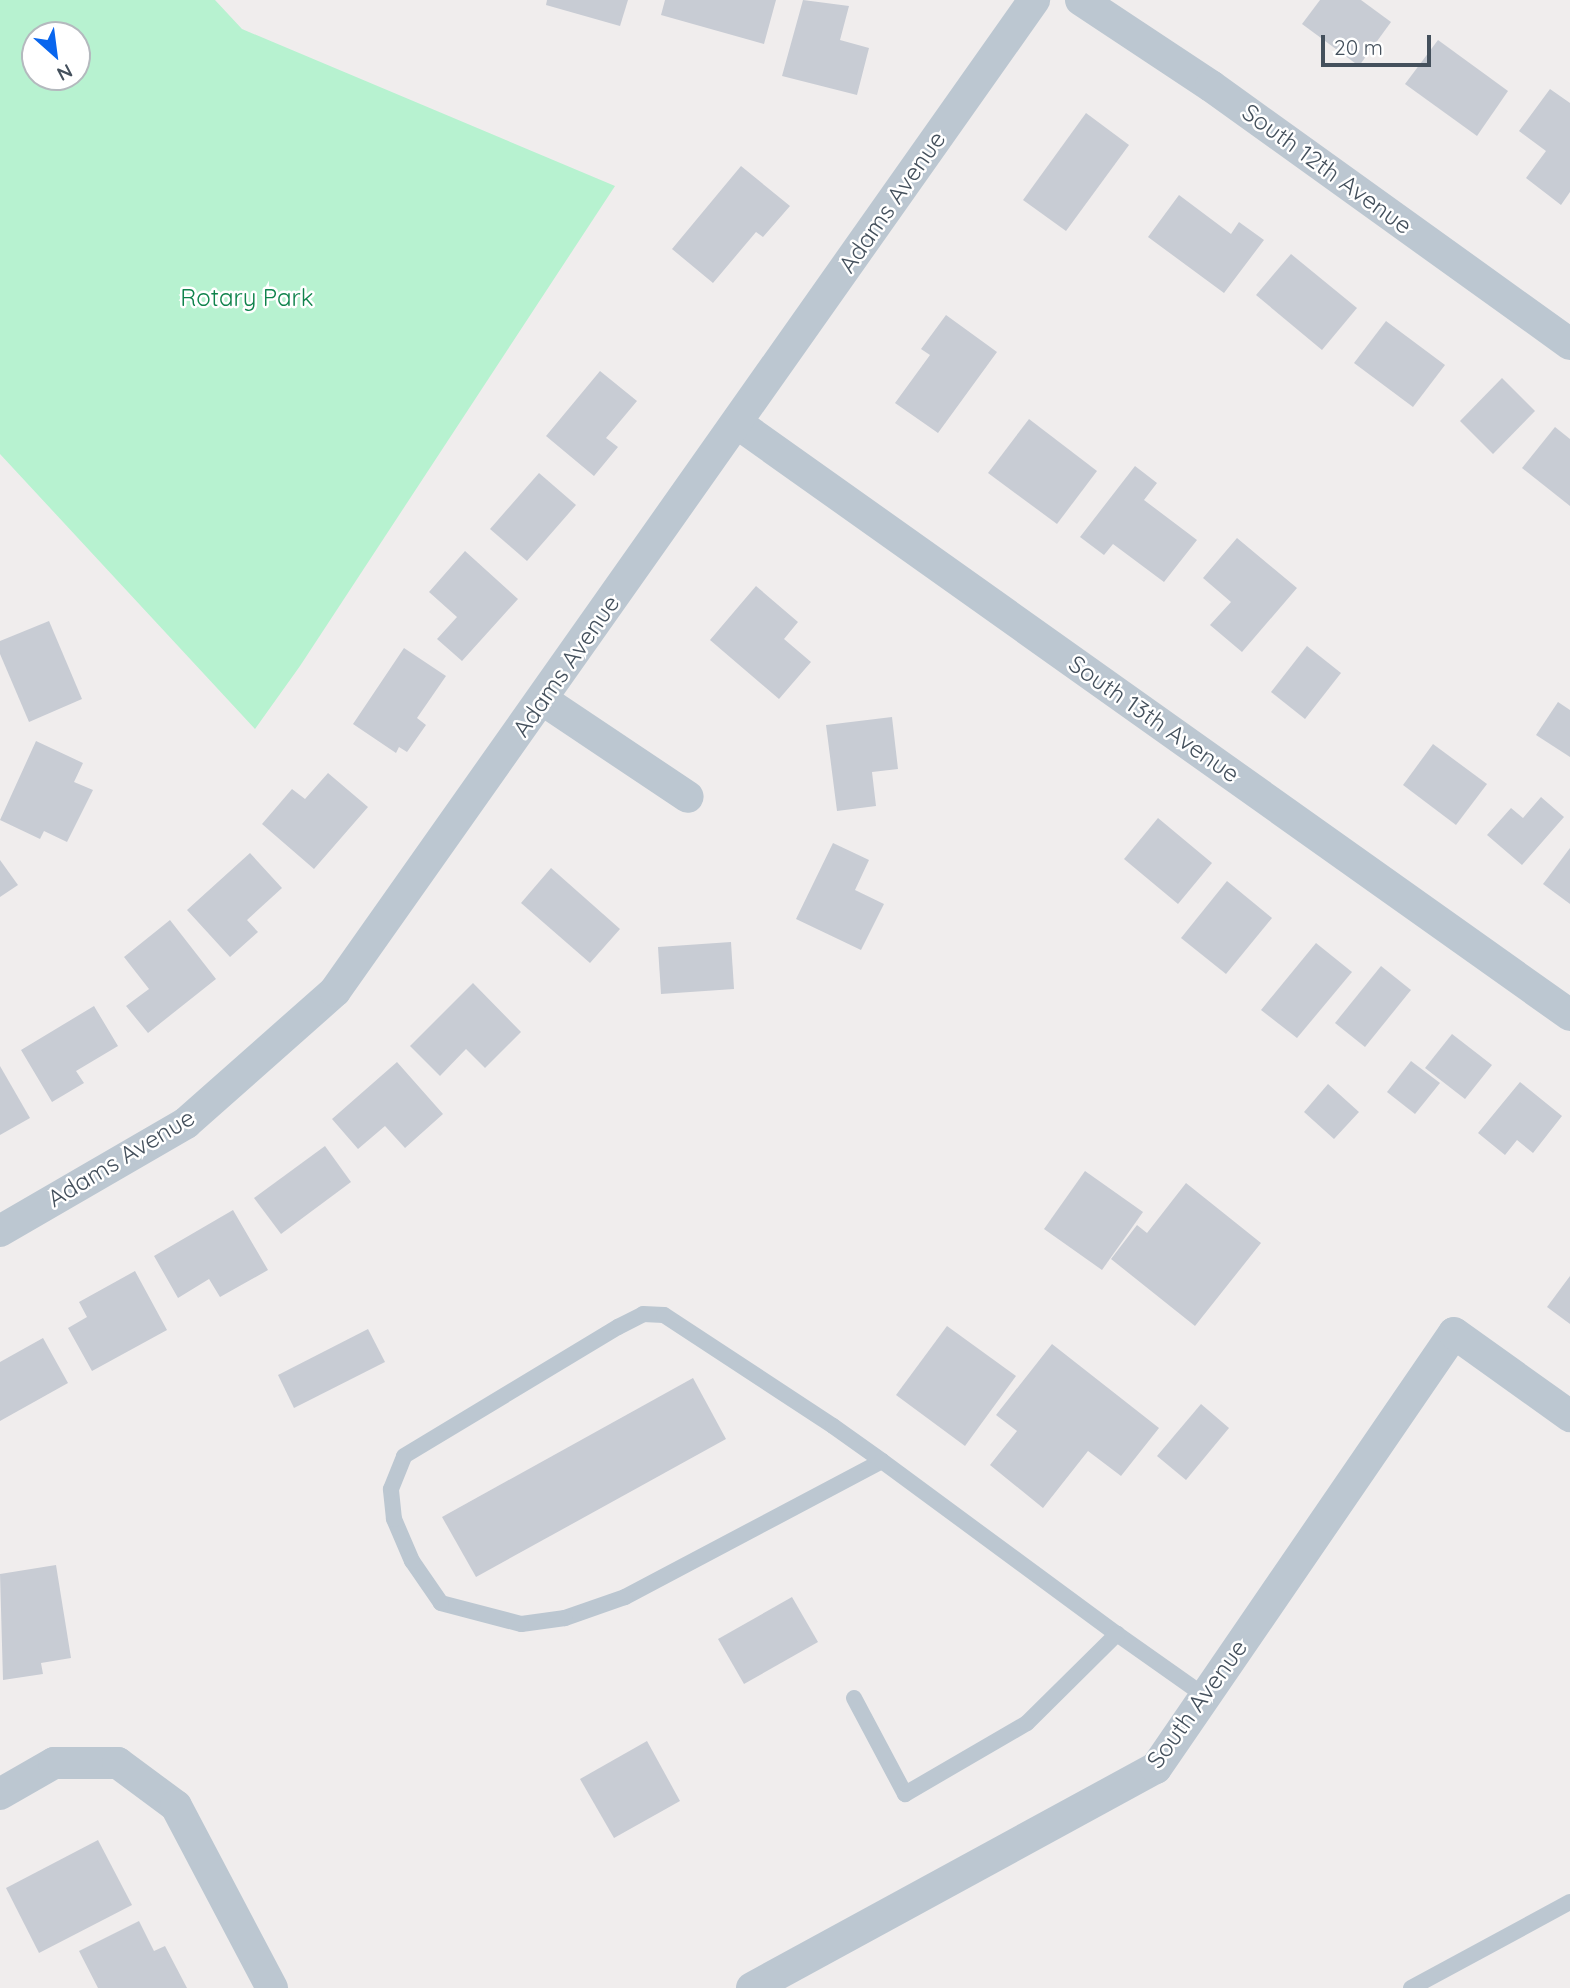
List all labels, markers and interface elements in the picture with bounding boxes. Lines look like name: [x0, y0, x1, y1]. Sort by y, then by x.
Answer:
north arrow: [21, 21, 91, 91]
scale bar: [1325, 21, 1435, 65]
text: 20 m: [1334, 34, 1383, 60]
text: N: [53, 59, 77, 87]
street label: South 12th Avenue: [1237, 98, 1417, 240]
street label: Adams Avenue: [832, 126, 952, 278]
park label: Rotary Park: [180, 284, 314, 312]
street label: Adams Avenue: [506, 590, 626, 742]
street label: South 13th Avenue: [1063, 649, 1245, 789]
street label: Adams Avenue: [42, 1103, 200, 1213]
street label: South Avenue: [1141, 1634, 1253, 1774]

